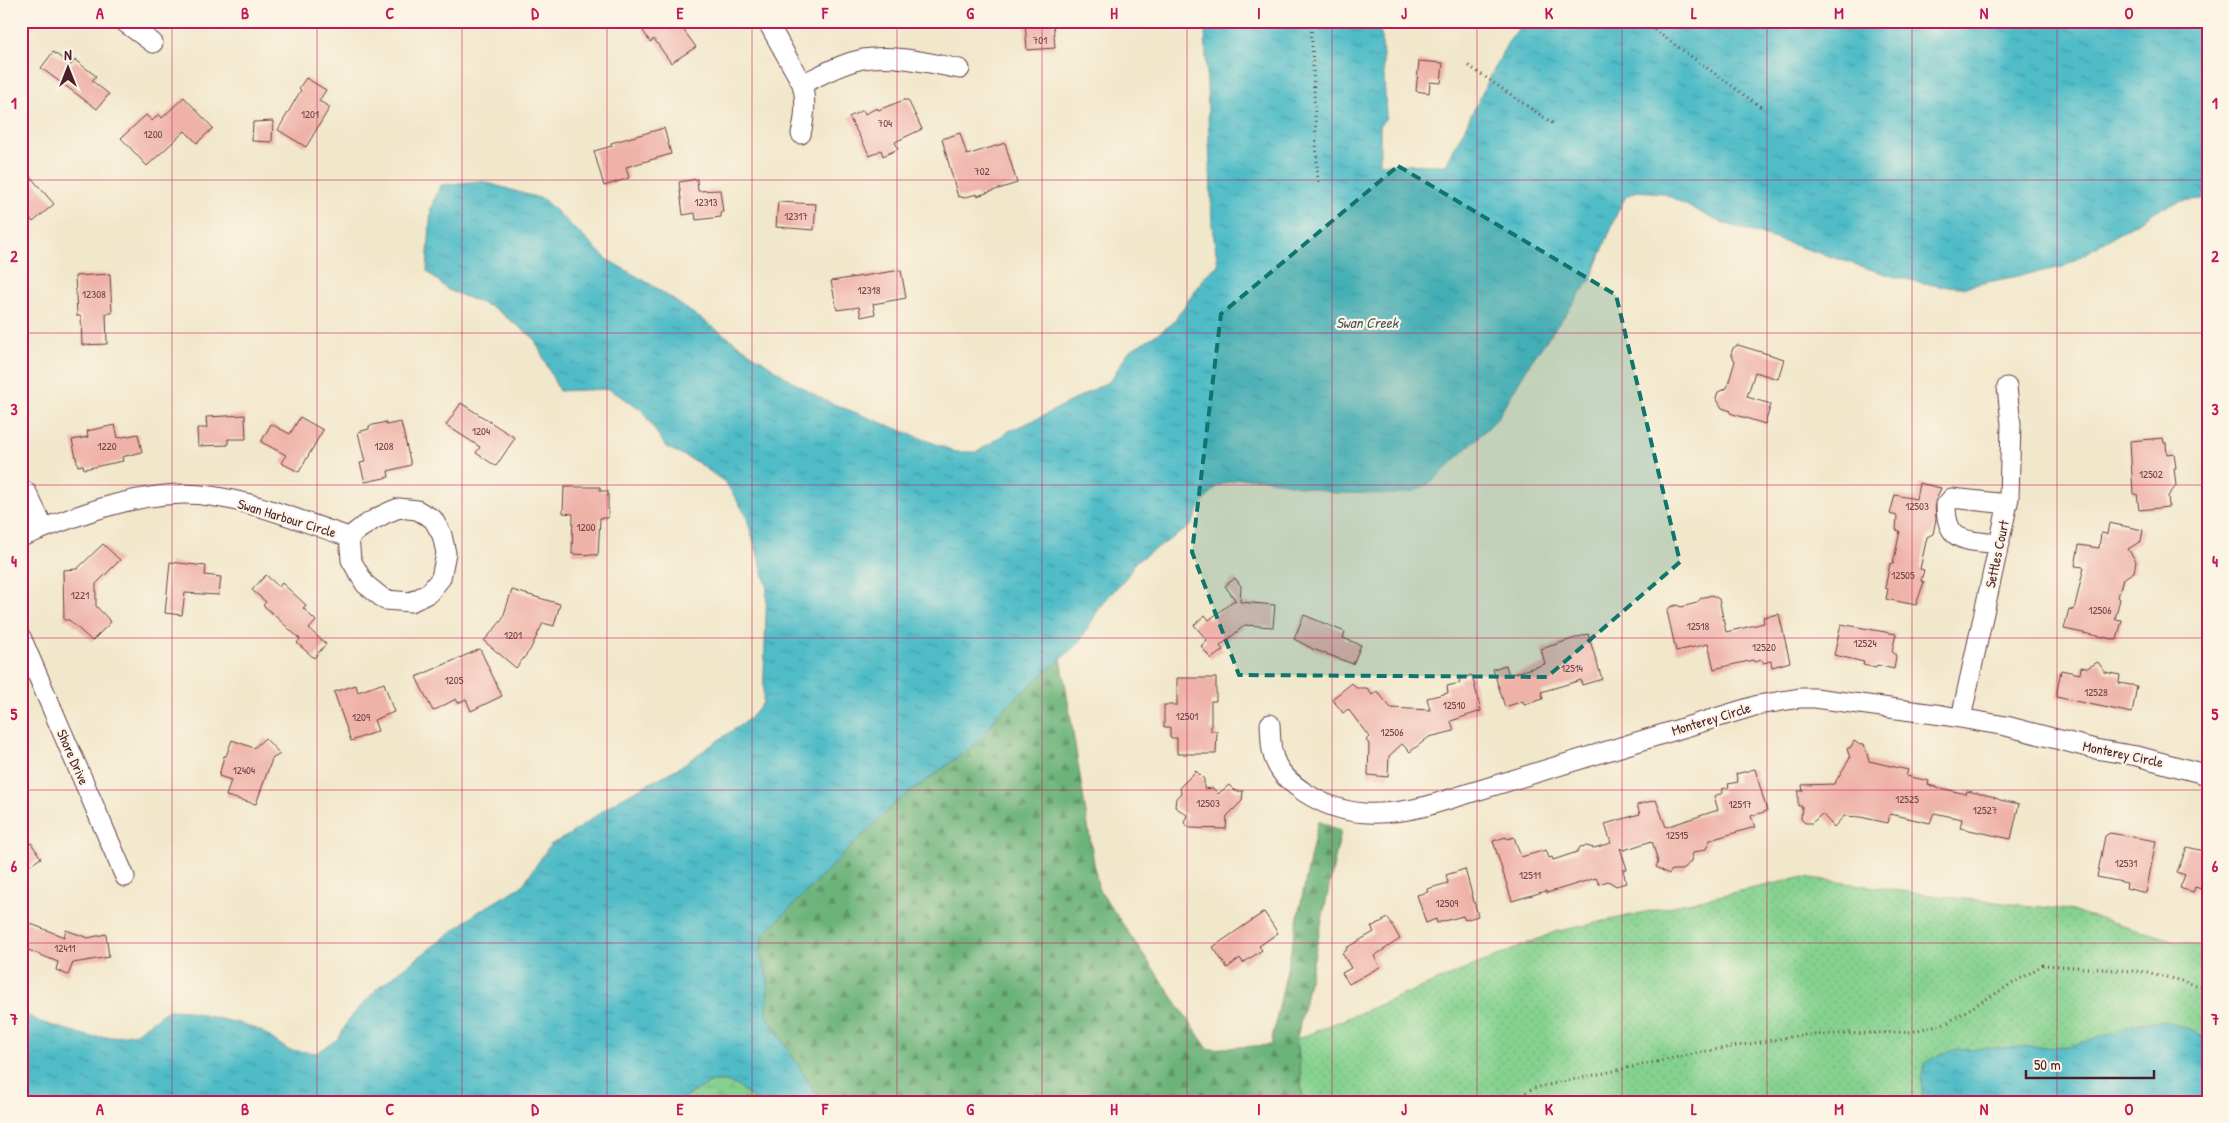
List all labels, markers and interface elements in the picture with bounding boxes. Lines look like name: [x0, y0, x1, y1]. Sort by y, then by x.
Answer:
text: A: [96, 2, 104, 24]
text: B: [241, 2, 249, 24]
text: C: [386, 2, 395, 24]
text: D: [531, 2, 539, 24]
text: E: [676, 2, 684, 24]
text: F: [821, 2, 829, 24]
text: G: [966, 2, 974, 24]
text: H: [1110, 2, 1118, 24]
text: I: [1257, 2, 1261, 24]
text: J: [1401, 2, 1407, 24]
text: K: [1545, 2, 1554, 24]
text: L: [1691, 2, 1697, 24]
text: M: [1834, 2, 1844, 24]
text: N: [1980, 2, 1989, 24]
text: O: [2125, 2, 2134, 24]
house number: 701: [1033, 33, 1047, 47]
north arrow: [42, 42, 92, 92]
text: N: [64, 45, 72, 64]
text: 1: [11, 92, 17, 114]
text: 1: [2212, 92, 2218, 114]
house number: 1201: [301, 107, 319, 121]
house number: 704: [878, 116, 892, 130]
house number: 1200: [144, 127, 163, 141]
house number: 702: [974, 164, 990, 178]
house number: 12313: [695, 195, 718, 209]
house number: 12317: [784, 209, 808, 223]
text: 2: [10, 245, 18, 267]
text: 2: [2211, 245, 2219, 267]
house number: 12318: [858, 283, 881, 297]
house number: 12308: [82, 287, 106, 301]
water label: Swan Creek: [1336, 312, 1400, 333]
text: 3: [10, 398, 18, 420]
text: 3: [2211, 398, 2219, 420]
house number: 1204: [472, 424, 490, 438]
house number: 1220: [97, 439, 117, 453]
house number: 1208: [375, 439, 394, 453]
house number: 12502: [2139, 467, 2163, 481]
street label: Swan Harbour Circle: [236, 494, 339, 542]
house number: 12503: [1905, 499, 1929, 513]
street label: Settles Court: [1980, 518, 2013, 589]
house number: 1200: [577, 520, 596, 534]
text: 4: [11, 550, 17, 572]
text: 4: [2212, 550, 2218, 572]
house number: 12505: [1891, 568, 1915, 582]
house number: 1221: [71, 588, 89, 602]
house number: 12506: [2088, 603, 2112, 617]
house number: 12518: [1687, 619, 1710, 633]
house number: 1201: [504, 628, 522, 642]
house number: 12524: [1853, 636, 1877, 650]
house number: 12520: [1752, 640, 1776, 654]
house number: 12514: [1561, 661, 1583, 675]
house number: 1205: [445, 673, 464, 687]
house number: 12528: [2084, 685, 2108, 699]
street label: Monterey Circle: [1669, 697, 1753, 741]
house number: 12510: [1443, 698, 1465, 712]
text: 5: [11, 703, 18, 725]
text: 5: [2212, 703, 2219, 725]
house number: 12501: [1176, 709, 1198, 723]
house number: 1209: [352, 710, 370, 724]
house number: 12506: [1380, 725, 1404, 739]
street label: Shore Drive: [53, 726, 94, 788]
street label: Monterey Circle: [2081, 736, 2165, 772]
house number: 12404: [233, 763, 255, 777]
house number: 12525: [1895, 792, 1919, 806]
house number: 12503: [1196, 796, 1220, 810]
house number: 12517: [1728, 797, 1752, 811]
house number: 12527: [1973, 803, 1997, 817]
house number: 12515: [1666, 828, 1689, 842]
text: 6: [11, 855, 18, 877]
text: 6: [2212, 855, 2219, 877]
house number: 12531: [2115, 856, 2137, 870]
house number: 12511: [1519, 868, 1541, 882]
house number: 12509: [1436, 896, 1458, 910]
house number: 12411: [54, 941, 76, 955]
text: 7: [9, 1008, 18, 1030]
text: 7: [2210, 1008, 2219, 1030]
scale bar: [2026, 1048, 2154, 1080]
text: 50 m: [2034, 1054, 2061, 1075]
text: A: [96, 1098, 104, 1120]
text: B: [241, 1098, 249, 1120]
text: C: [386, 1098, 395, 1120]
text: D: [531, 1098, 539, 1120]
text: E: [676, 1098, 684, 1120]
text: F: [821, 1098, 829, 1120]
text: G: [966, 1098, 974, 1120]
text: H: [1110, 1098, 1118, 1120]
text: I: [1257, 1098, 1261, 1120]
text: J: [1401, 1098, 1407, 1120]
text: K: [1545, 1098, 1554, 1120]
text: L: [1691, 1098, 1697, 1120]
text: M: [1834, 1098, 1844, 1120]
text: N: [1980, 1098, 1989, 1120]
text: O: [2125, 1098, 2134, 1120]

